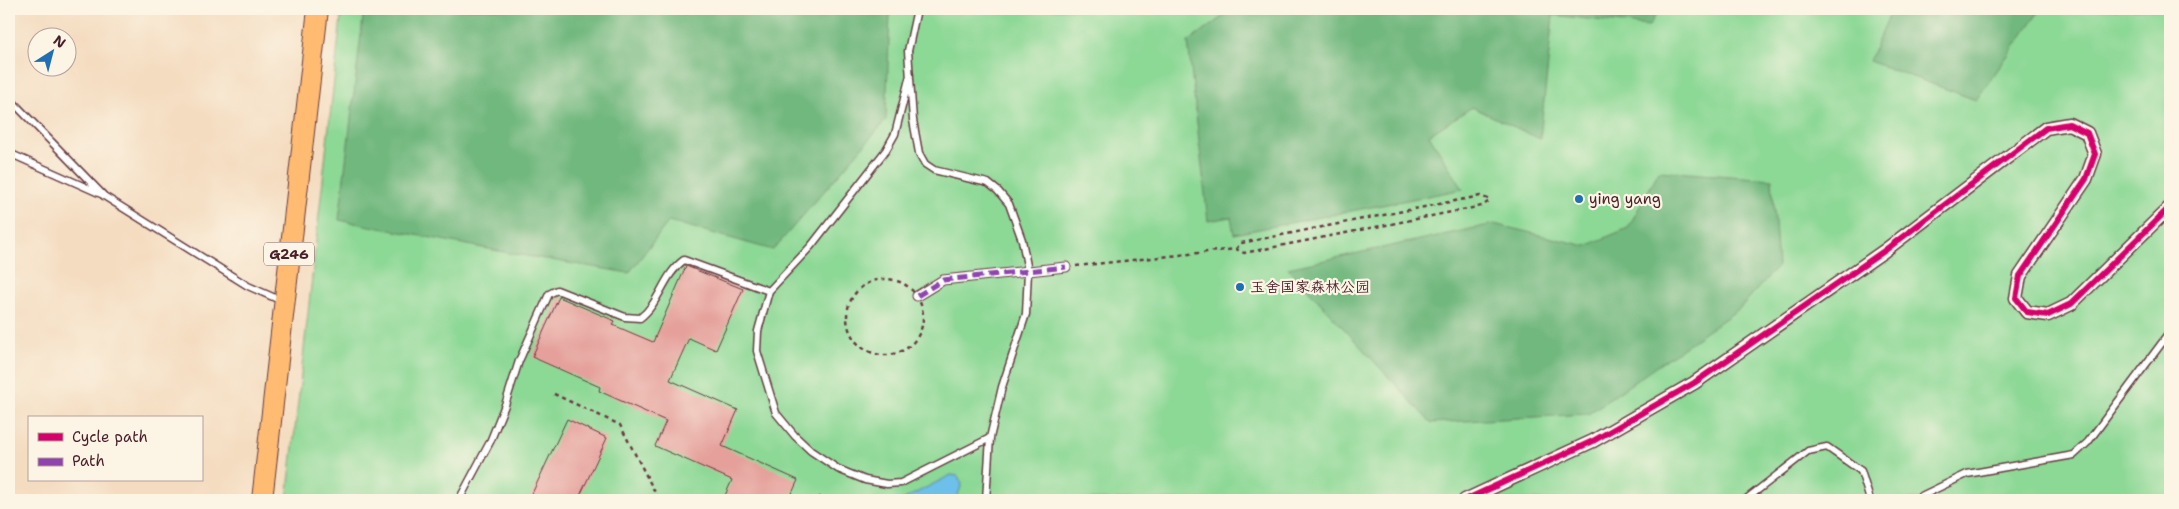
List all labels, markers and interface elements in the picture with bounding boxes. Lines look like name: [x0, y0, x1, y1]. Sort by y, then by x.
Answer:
north arrow: [28, 28, 78, 78]
text: N: [50, 31, 69, 52]
place label: ying yang: [1589, 189, 1661, 209]
marker: ying yang: [1573, 193, 1585, 205]
road number: G246: [264, 242, 314, 266]
place label: 玉舍国家森林公园: [1250, 277, 1370, 297]
marker: 玉舍国家森林公园: [1234, 281, 1246, 293]
legend: [28, 416, 202, 482]
text: Cycle path: [72, 427, 148, 447]
text: Path: [72, 451, 105, 471]

